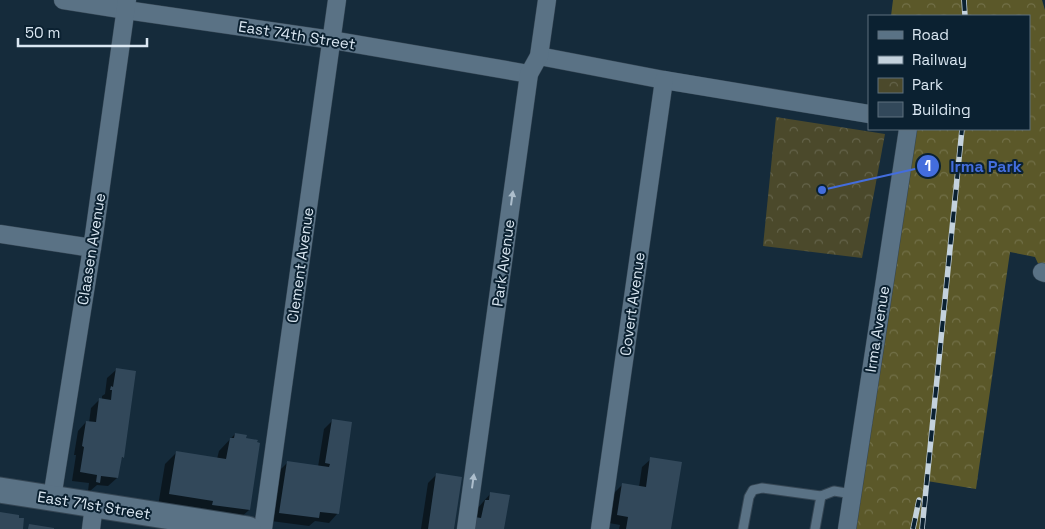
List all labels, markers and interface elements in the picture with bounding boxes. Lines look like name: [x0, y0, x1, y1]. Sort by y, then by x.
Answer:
scale bar: [18, 15, 146, 47]
legend: [868, 15, 1030, 130]
street label: East 74th Street: [237, 16, 357, 54]
text: 50 m: [25, 23, 60, 42]
text: Road: [912, 25, 949, 44]
text: Railway: [912, 50, 967, 69]
text: Park: [912, 75, 943, 94]
text: Building: [912, 100, 971, 119]
callout: Irma Park: [915, 151, 1032, 182]
text: 1: [925, 156, 931, 175]
text: Irma Park: [950, 156, 1022, 177]
one-way arrow: [508, 190, 516, 206]
street label: Claasen Avenue: [73, 192, 109, 306]
street label: Clement Avenue: [282, 206, 318, 324]
street label: Park Avenue: [487, 218, 519, 308]
street label: Covert Avenue: [615, 251, 649, 357]
street label: Irma Avenue: [861, 284, 893, 374]
one-way arrow: [469, 472, 477, 488]
street label: East 71st Street: [36, 487, 152, 523]

